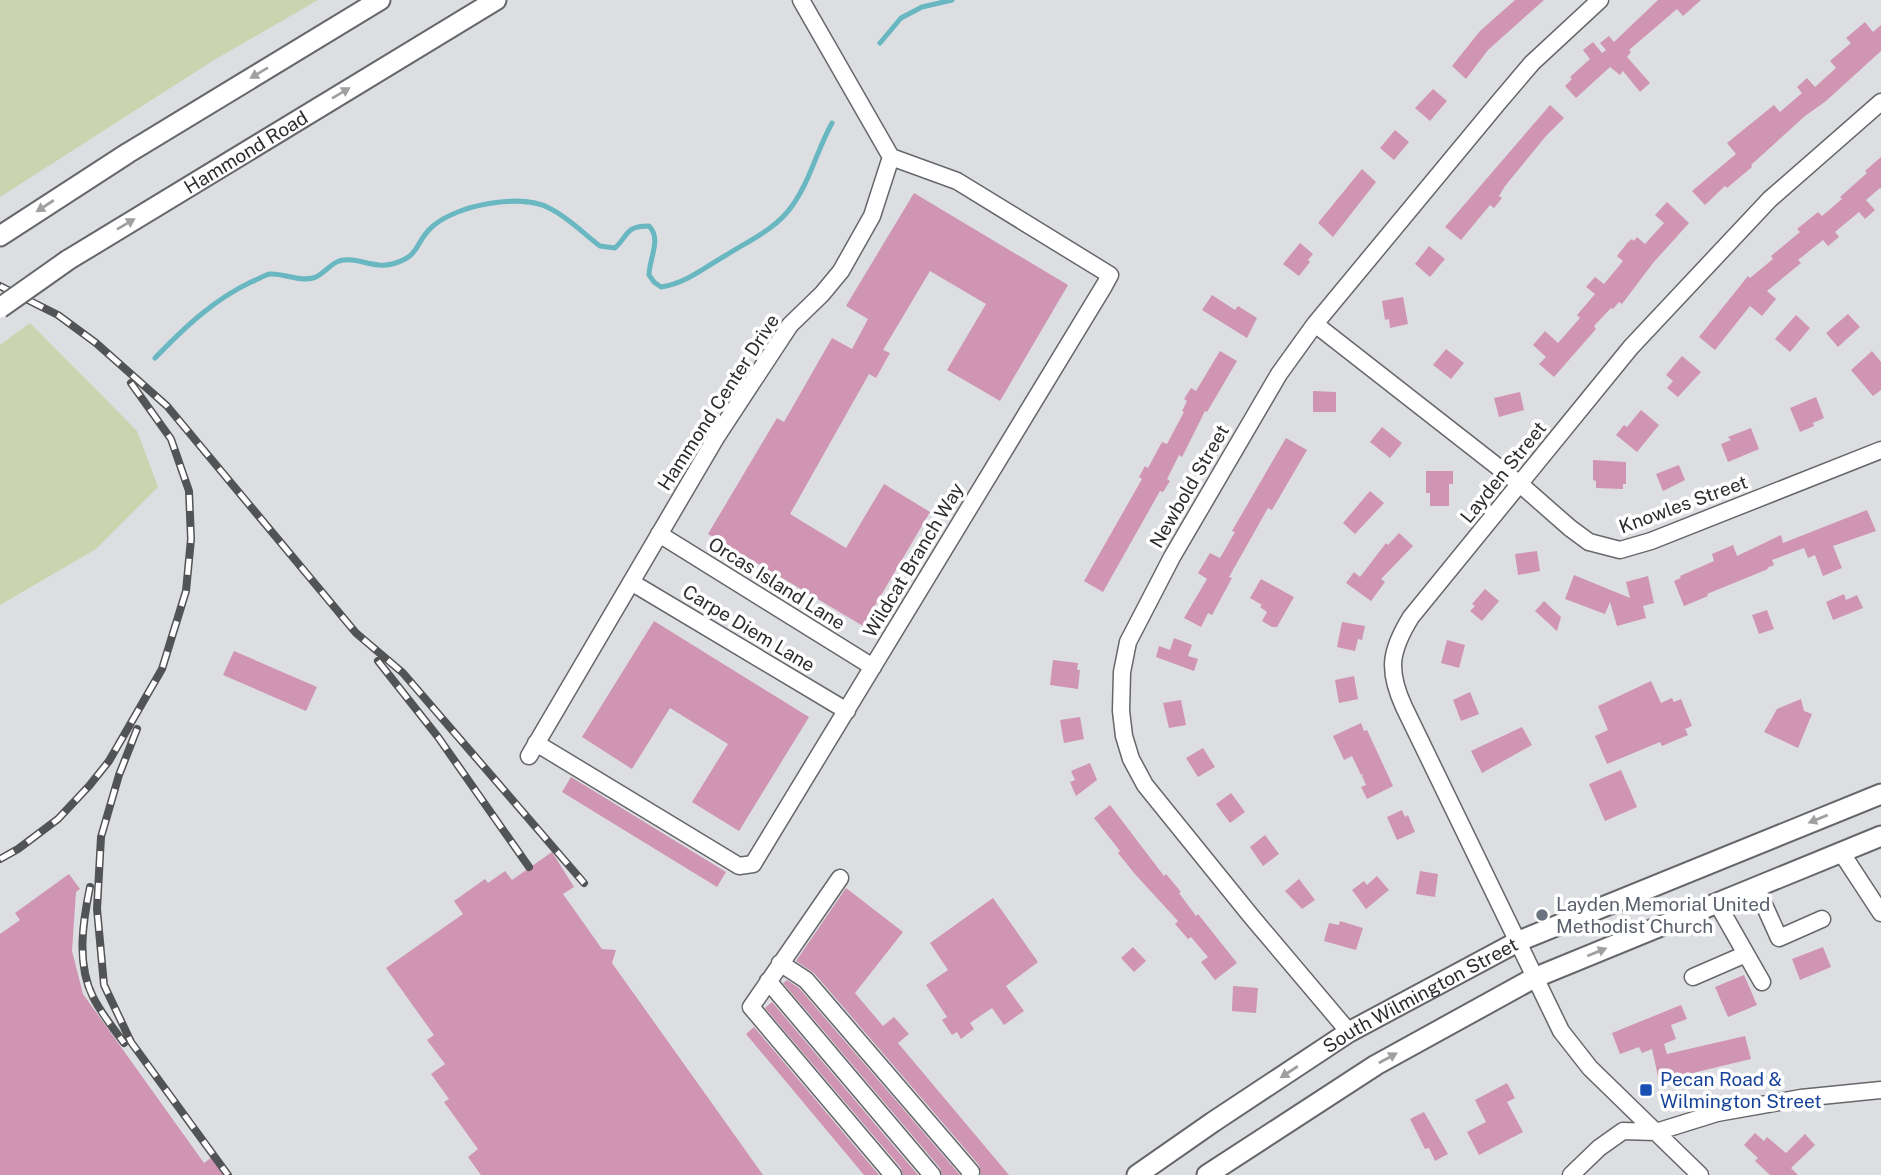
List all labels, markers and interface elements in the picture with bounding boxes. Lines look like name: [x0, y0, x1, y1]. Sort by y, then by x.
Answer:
one-way arrow: [249, 67, 268, 80]
one-way arrow: [332, 87, 351, 100]
street label: Hammond Road: [180, 106, 312, 198]
one-way arrow: [35, 200, 55, 213]
one-way arrow: [117, 218, 136, 231]
street label: Hammond Center Drive: [653, 310, 783, 494]
street label: Layden Street: [1455, 417, 1551, 527]
street label: Newbold Street: [1145, 421, 1233, 551]
street label: Knowles Street: [1616, 471, 1750, 537]
street label: Wildcat Branch Way: [858, 479, 968, 641]
street label: Orcas Island Lane: [705, 532, 849, 634]
street label: Carpe Diem Lane: [679, 580, 819, 676]
one-way arrow: [1807, 814, 1828, 825]
place label: Layden Memorial United Methodist Church: [1556, 893, 1770, 937]
marker: Layden Memorial United Methodist Church: [1534, 907, 1550, 923]
street label: South Wilmington Street: [1319, 933, 1521, 1057]
one-way arrow: [1587, 947, 1608, 958]
one-way arrow: [1379, 1052, 1398, 1064]
one-way arrow: [1279, 1065, 1299, 1078]
place label: Pecan Road & Wilmington Street: [1660, 1068, 1822, 1112]
marker: Pecan Road & Wilmington Street: [1638, 1082, 1654, 1098]

